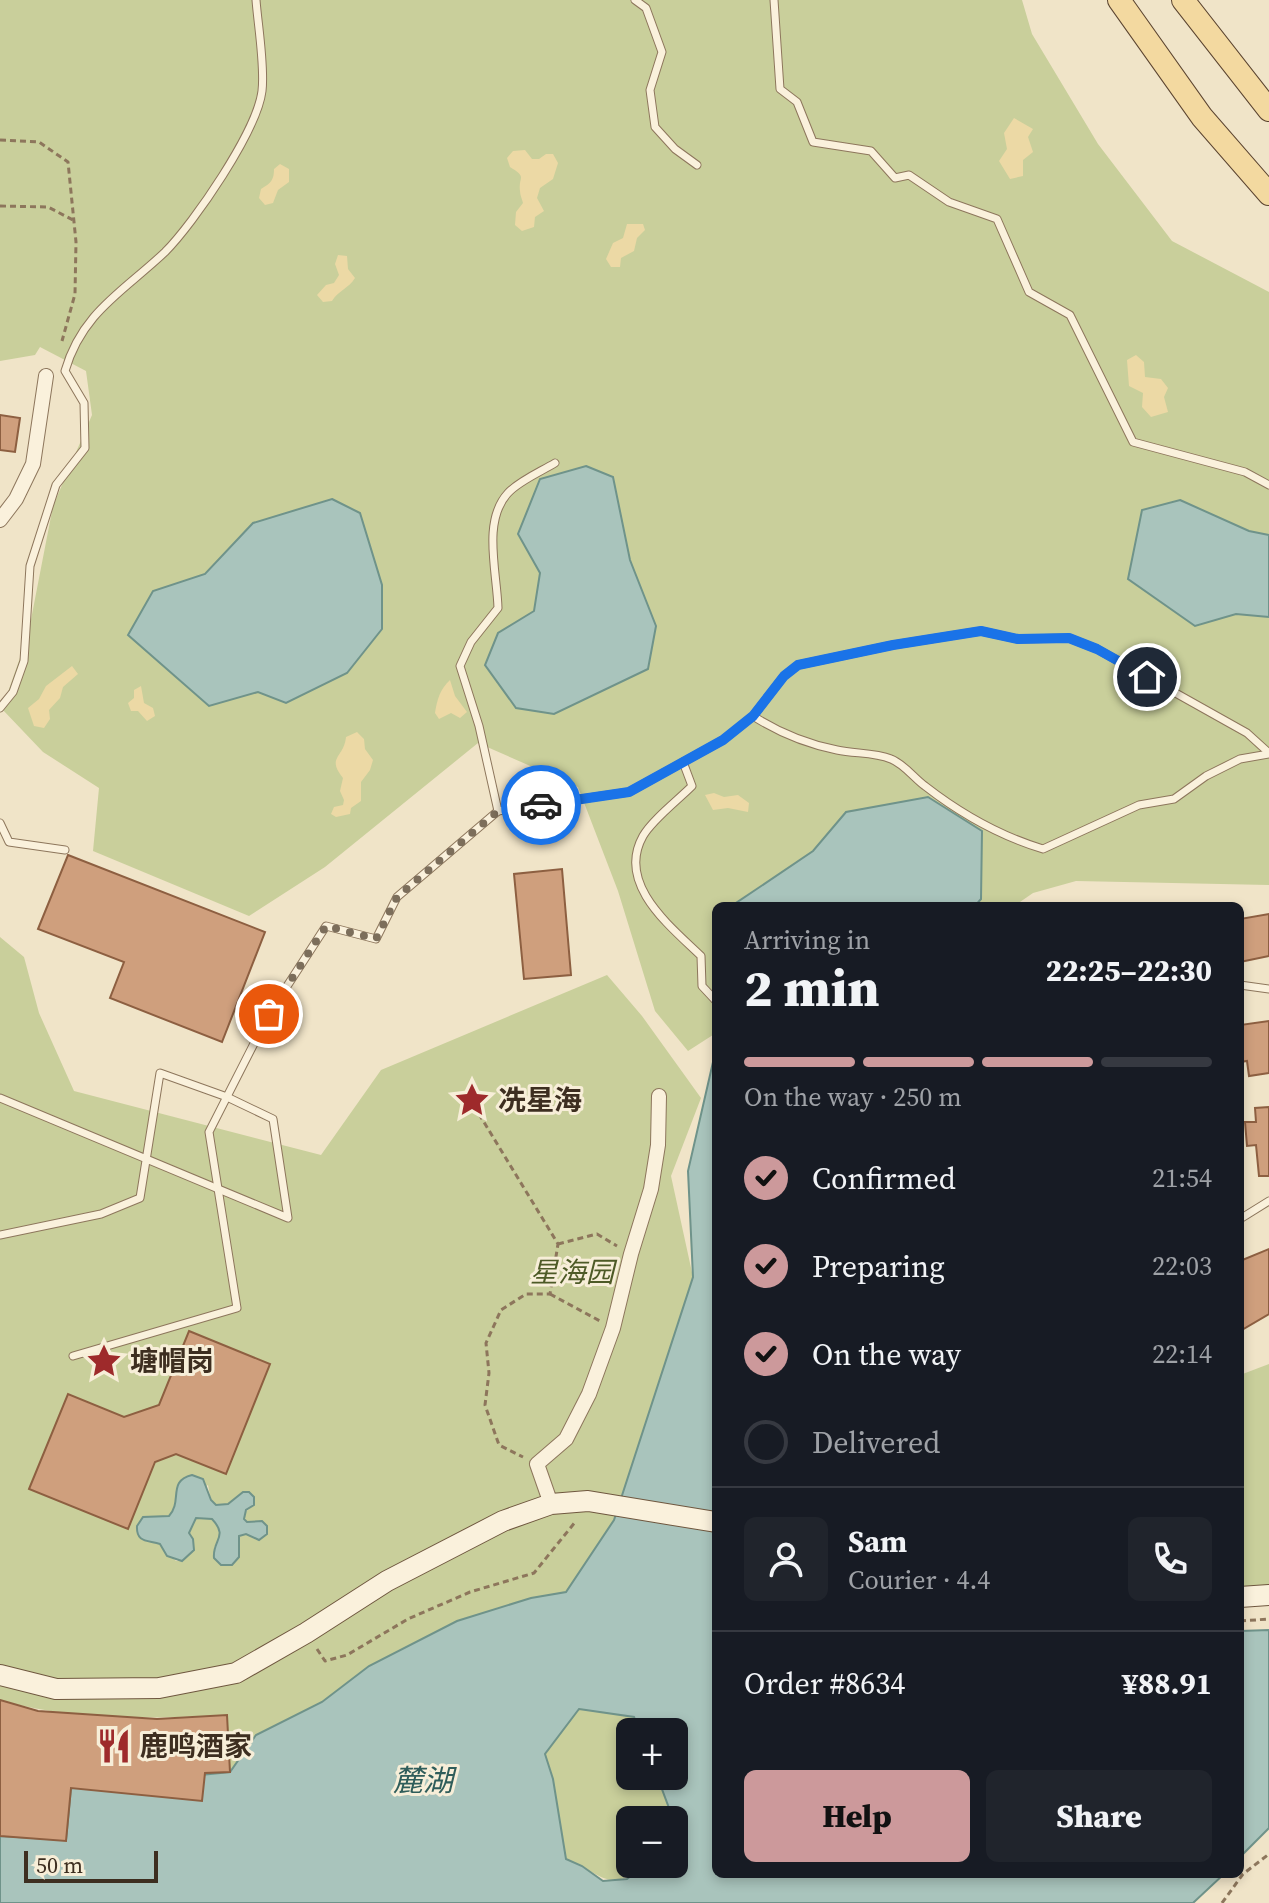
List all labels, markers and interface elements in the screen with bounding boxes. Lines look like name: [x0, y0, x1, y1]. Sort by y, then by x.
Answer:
pin: [1113, 643, 1181, 711]
icon: home: [1125, 655, 1169, 699]
courier: [501, 765, 581, 845]
icon: car: [519, 783, 563, 827]
text: Arriving in: [744, 922, 870, 958]
text: 22:25–22:30: [1045, 950, 1212, 991]
text: 2 min: [744, 952, 880, 1023]
pin: [235, 980, 303, 1048]
icon: bag: [247, 992, 291, 1036]
text: On the way · 250 m: [744, 1079, 962, 1115]
place icon: 冼星海: [453, 1081, 491, 1119]
place label: 冼星海: [498, 1081, 582, 1119]
icon: check: [744, 1156, 788, 1200]
text: Confirmed: [812, 1158, 956, 1199]
text: 21:54: [1152, 1160, 1212, 1196]
icon: check: [744, 1244, 788, 1288]
text: Preparing: [812, 1246, 945, 1287]
text: 22:03: [1152, 1248, 1212, 1284]
park label: 星海园: [530, 1253, 618, 1291]
icon: check: [744, 1332, 788, 1376]
text: On the way: [812, 1334, 961, 1375]
text: 22:14: [1152, 1336, 1212, 1372]
place icon: 塘帽岗: [85, 1342, 123, 1380]
place label: 塘帽岗: [130, 1342, 214, 1380]
text: Delivered: [812, 1422, 940, 1463]
button: person: [744, 1517, 828, 1601]
button: phone: [1128, 1517, 1212, 1601]
text: Sam: [848, 1521, 907, 1562]
text: Courier · 4.4: [848, 1562, 990, 1598]
text: Order #8634: [744, 1663, 905, 1704]
text: ¥88.91: [1122, 1663, 1212, 1704]
map controls: [616, 1718, 688, 1878]
button: +: [616, 1718, 688, 1790]
restaurant icon: 鹿鸣酒家: [95, 1727, 133, 1765]
place label: 鹿鸣酒家: [140, 1727, 252, 1765]
water label: 麓湖: [393, 1760, 457, 1801]
button: Help: [744, 1770, 970, 1862]
button: Share: [986, 1770, 1212, 1862]
button: −: [616, 1806, 688, 1878]
scale bar: [24, 1847, 158, 1883]
text: 50 m: [36, 1850, 83, 1880]

